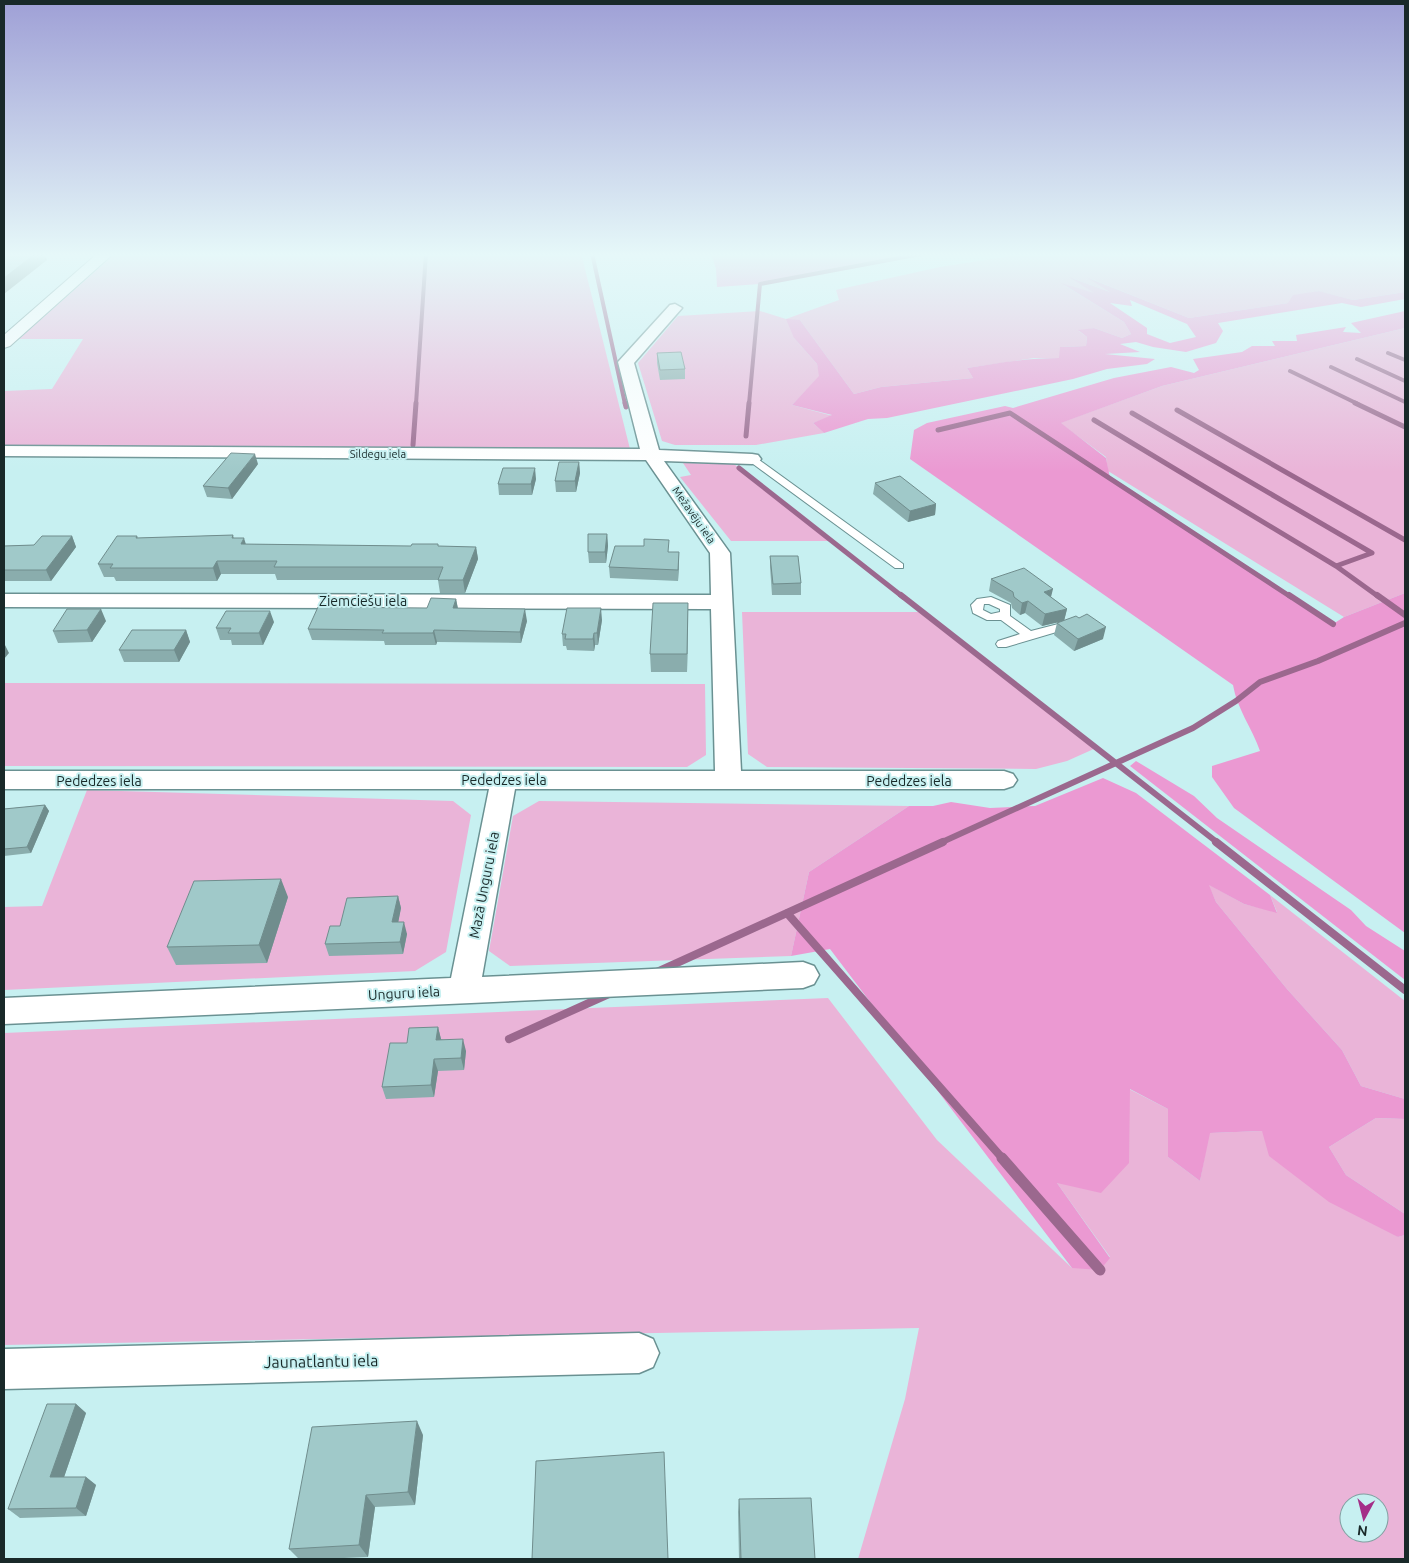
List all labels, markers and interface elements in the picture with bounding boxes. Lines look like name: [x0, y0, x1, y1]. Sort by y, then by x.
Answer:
street label: Sildegu iela: [350, 448, 406, 460]
street label: Mežavēju iela: [670, 484, 718, 546]
street label: Ziemciešu iela: [319, 593, 407, 609]
street label: Pededzes iela: [461, 772, 547, 788]
street label: Pededzes iela: [56, 773, 142, 789]
street label: Pededzes iela: [866, 773, 952, 789]
street label: Mazā Unguru iela: [466, 830, 502, 940]
street label: Unguru iela: [368, 983, 440, 1003]
street label: Jaunatlantu iela: [263, 1351, 379, 1371]
north arrow: [1339, 1493, 1389, 1543]
text: N: [1356, 1522, 1369, 1539]

